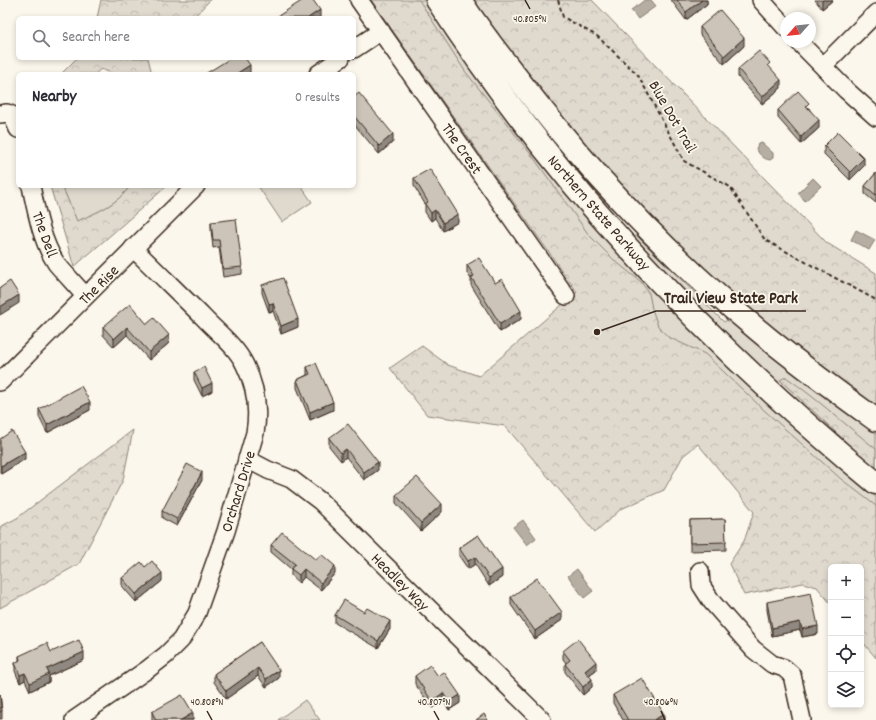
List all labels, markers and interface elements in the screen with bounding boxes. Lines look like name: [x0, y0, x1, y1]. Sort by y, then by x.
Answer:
north arrow: [780, 12, 816, 48]
text: 40.805°N: [513, 13, 547, 27]
search box: [16, 16, 356, 60]
icon: search: [30, 27, 52, 49]
text: Search here: [62, 27, 130, 49]
street label: Blue Dot Trail: [642, 77, 702, 158]
text: Nearby: [32, 86, 76, 110]
text: 0 results: [295, 89, 340, 108]
street label: The Crest: [435, 119, 487, 180]
street label: Northern State Parkway: [541, 151, 655, 277]
street label: The Dell: [25, 209, 63, 261]
street label: The Rise: [74, 260, 125, 311]
callout: Trail View State Park: [656, 282, 806, 311]
text: Trail View State Park: [664, 288, 798, 312]
street label: Orchard Drive: [216, 448, 263, 535]
street label: Headley Way: [365, 548, 434, 618]
map controls: [828, 564, 864, 708]
button: +: [828, 564, 864, 600]
button: −: [828, 600, 864, 636]
button: locate: [828, 636, 864, 672]
button: layers: [828, 672, 864, 708]
text: 40.808°N: [191, 696, 223, 710]
text: 40.807°N: [418, 696, 450, 710]
text: 40.806°N: [644, 696, 678, 710]

